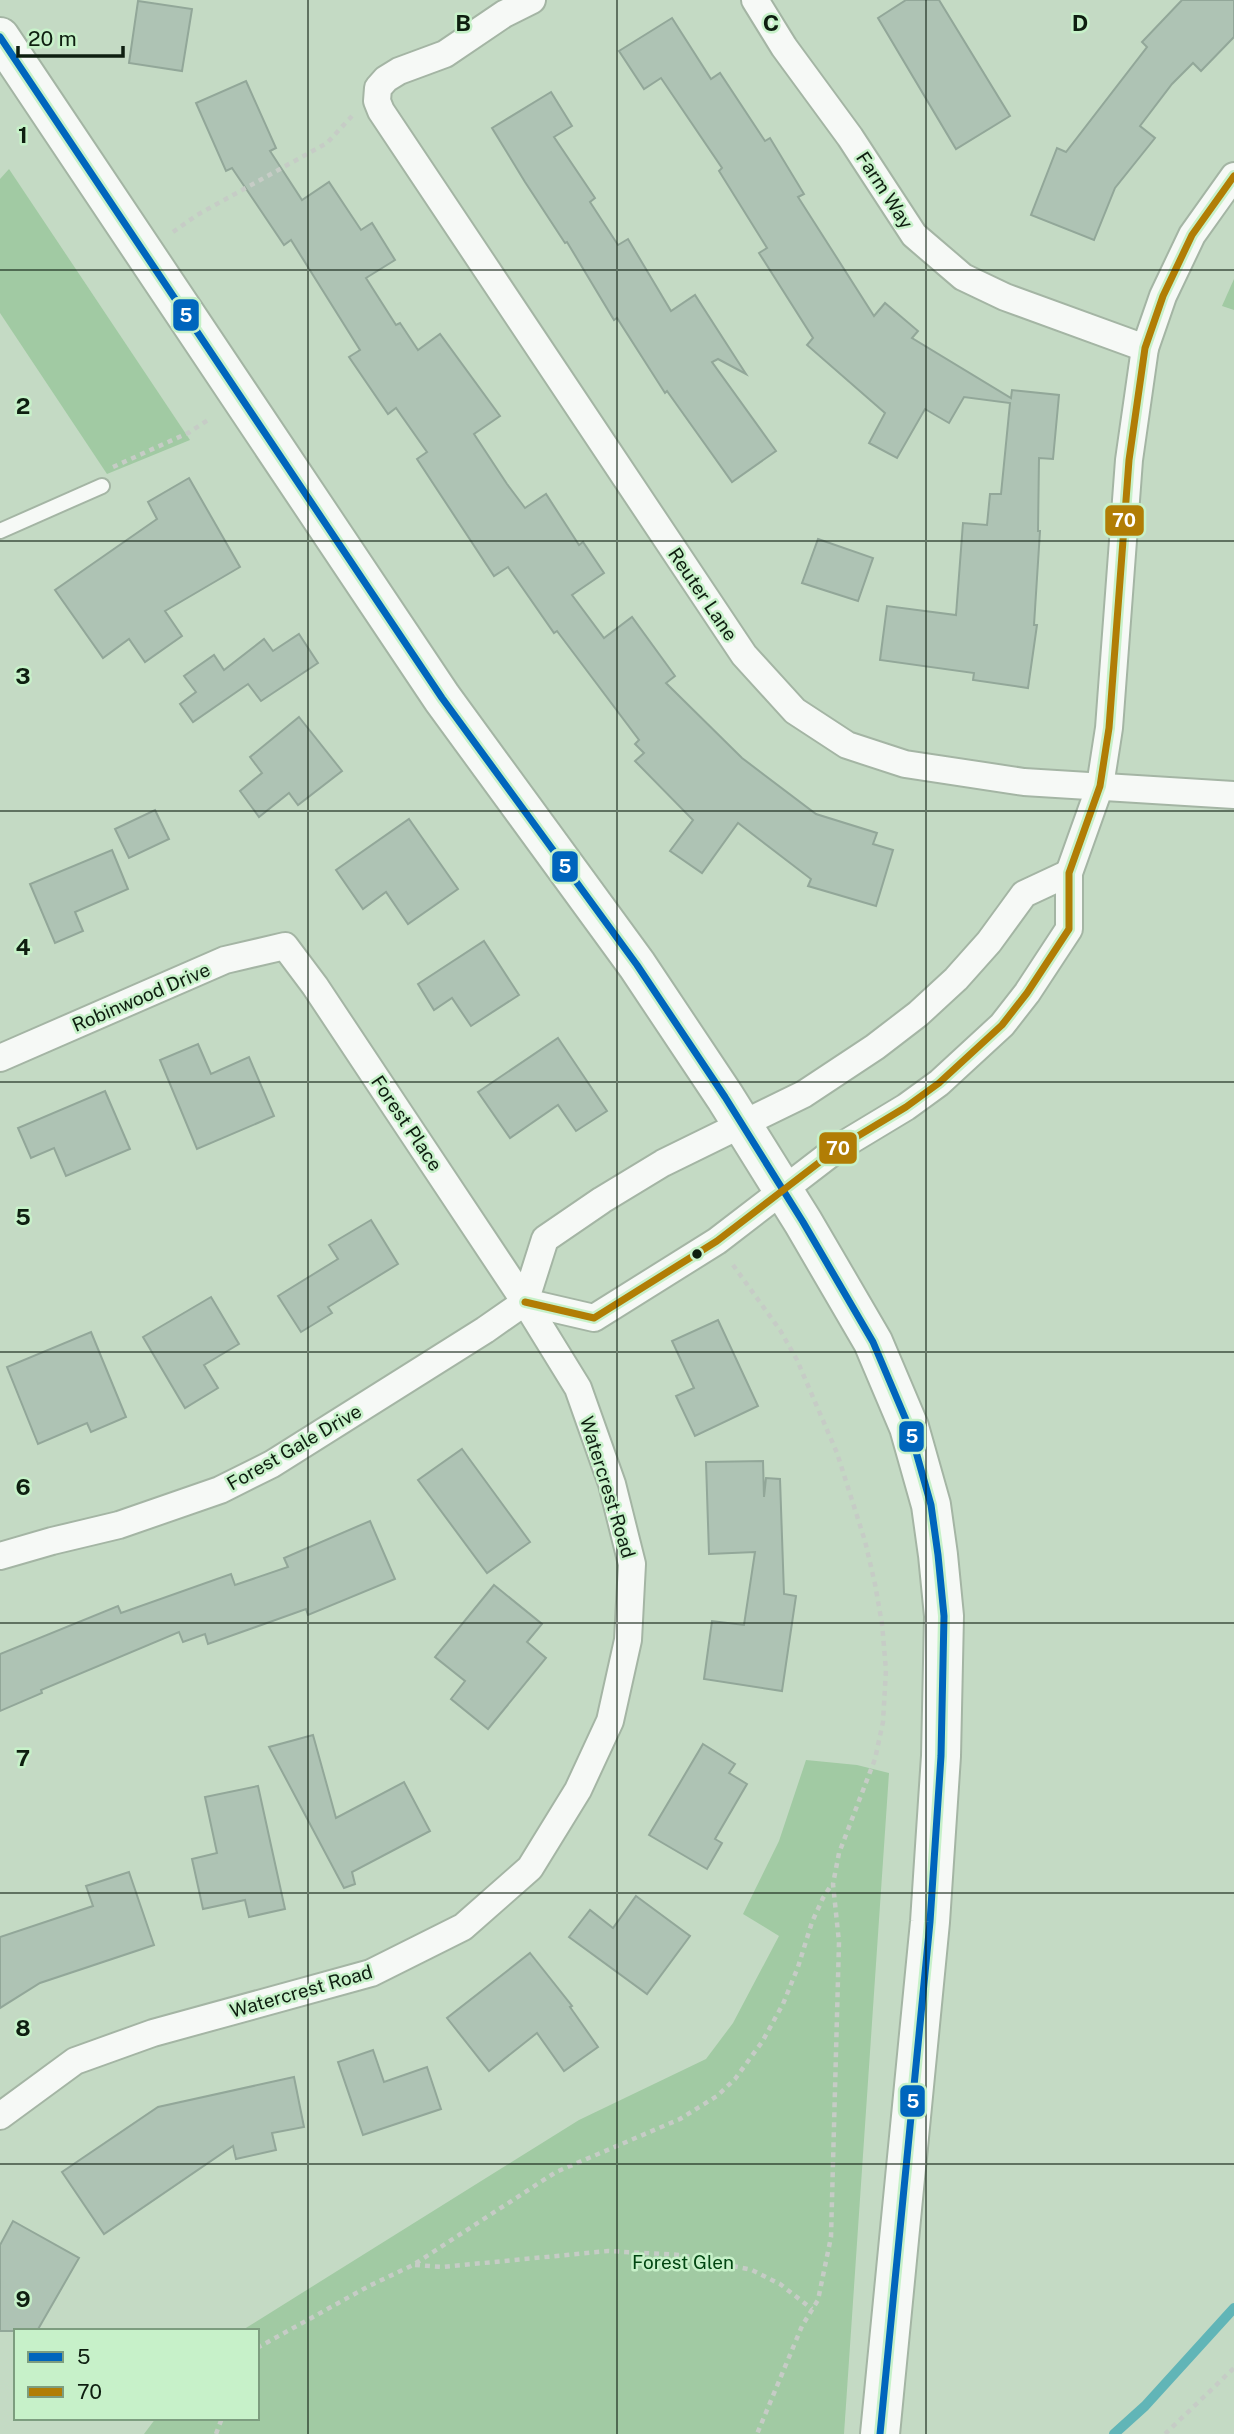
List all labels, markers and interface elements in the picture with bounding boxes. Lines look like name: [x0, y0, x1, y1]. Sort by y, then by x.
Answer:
text: B: [455, 9, 471, 36]
text: C: [763, 9, 779, 36]
text: D: [1072, 9, 1088, 36]
scale bar: [18, 14, 122, 58]
text: 20 m: [28, 26, 77, 51]
text: 1: [18, 121, 28, 148]
street label: Farm Way: [852, 147, 918, 233]
line badge: 5: [172, 298, 200, 332]
text: 5: [180, 304, 192, 326]
text: 2: [16, 392, 30, 419]
line badge: 70: [1104, 504, 1145, 537]
text: 70: [1112, 509, 1136, 531]
street label: Reuter Lane: [664, 543, 742, 645]
text: 3: [15, 662, 31, 689]
line badge: 5: [551, 850, 579, 883]
text: 5: [559, 855, 571, 877]
text: 4: [15, 933, 31, 960]
street label: Robinwood Drive: [69, 958, 213, 1036]
street label: Forest Place: [367, 1071, 447, 1175]
line badge: 70: [818, 1131, 858, 1165]
text: 70: [826, 1137, 850, 1159]
text: 5: [15, 1203, 31, 1230]
unlabelled marker: [690, 1247, 704, 1261]
street label: Forest Gale Drive: [223, 1400, 365, 1494]
street label: Watercrest Road: [576, 1413, 640, 1561]
line badge: 5: [898, 1420, 925, 1453]
text: 5: [906, 1425, 918, 1447]
text: 6: [15, 1473, 31, 1500]
text: 7: [16, 1744, 30, 1771]
street label: Watercrest Road: [227, 1960, 375, 2022]
text: 8: [15, 2014, 31, 2041]
line badge: 5: [899, 2084, 926, 2118]
text: 5: [907, 2090, 919, 2112]
park label: Forest Glen: [632, 2251, 734, 2273]
text: 9: [15, 2285, 31, 2312]
legend: [14, 2329, 259, 2420]
text: 5: [77, 2344, 90, 2369]
text: 70: [77, 2379, 102, 2404]

